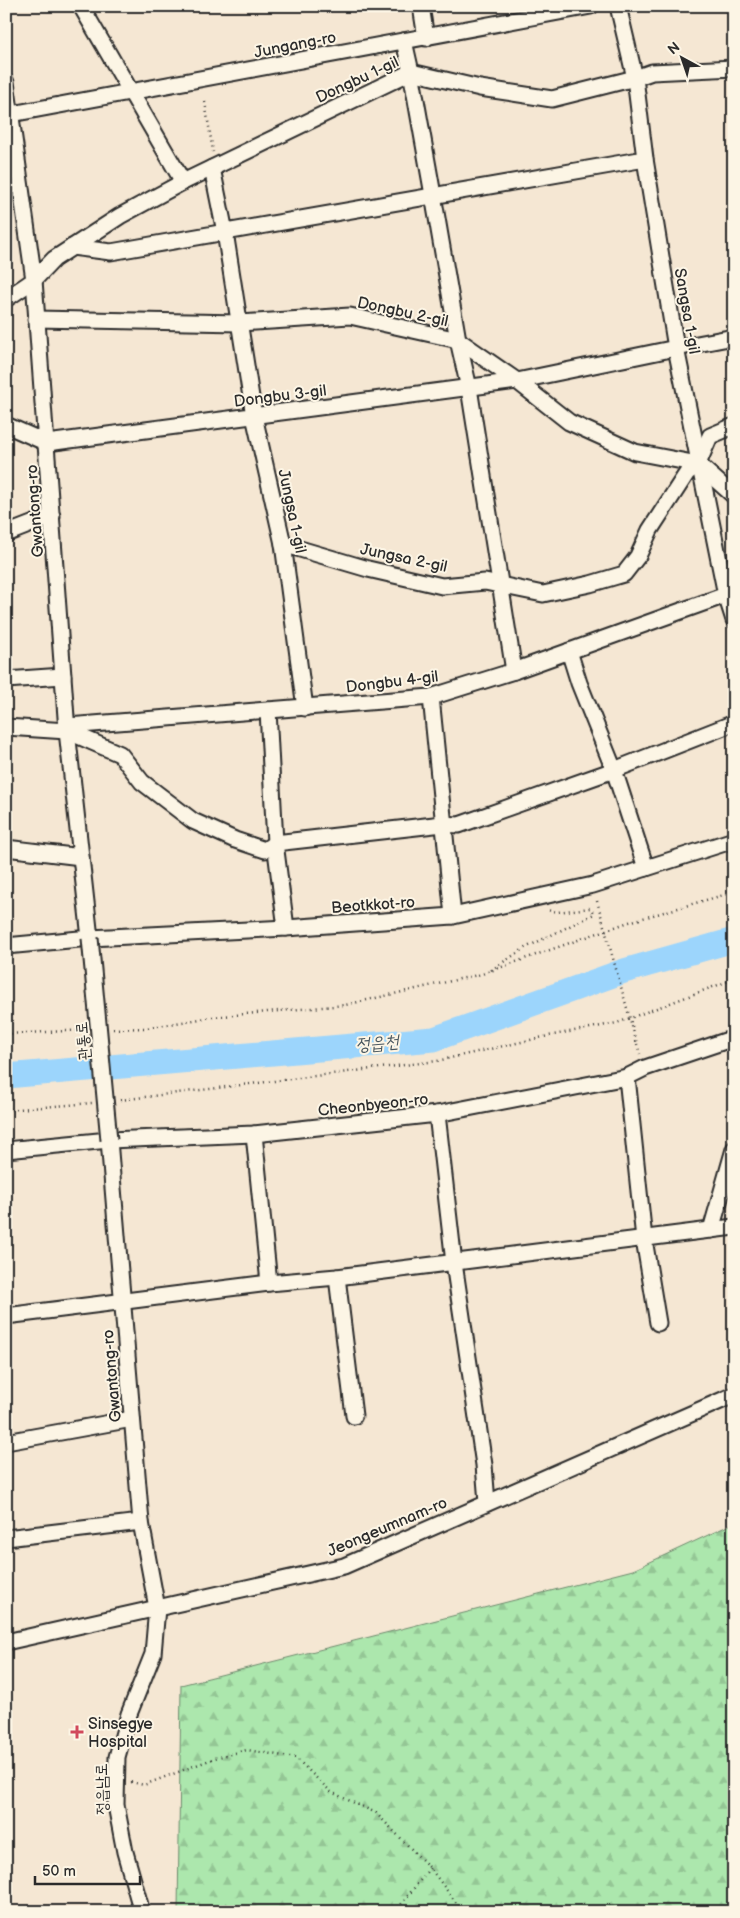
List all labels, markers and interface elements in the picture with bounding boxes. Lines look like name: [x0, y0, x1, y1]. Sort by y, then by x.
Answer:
street label: Jungang-ro: [253, 28, 338, 63]
north arrow: [658, 32, 708, 82]
text: N: [664, 39, 683, 58]
street label: Dongbu 1-gil: [313, 53, 402, 108]
street label: Sangsa 1-gil: [670, 267, 703, 356]
street label: Dongbu 2-gil: [355, 294, 450, 331]
street label: Dongbu 3-gil: [233, 381, 328, 412]
street label: Gwantong-ro: [23, 464, 48, 558]
street label: Jungsa 1-gil: [273, 468, 310, 555]
street label: Jungsa 2-gil: [358, 540, 449, 577]
street label: Dongbu 4-gil: [345, 667, 440, 698]
street label: Beotkkot-ro: [331, 893, 416, 918]
street label: 관통로: [72, 1021, 95, 1061]
water label: 정읍천: [354, 1031, 401, 1056]
street label: Cheonbyeon-ro: [317, 1090, 429, 1121]
street label: Gwantong-ro: [99, 1329, 126, 1423]
street label: Jeongeumnam-ro: [325, 1494, 450, 1561]
place label: Sinsegye Hospital: [88, 1715, 153, 1752]
marker: Sinsegye Hospital: [70, 1725, 84, 1739]
street label: 정읍남로: [93, 1763, 112, 1815]
scale bar: [35, 1853, 140, 1885]
text: 50 m: [42, 1862, 76, 1881]

